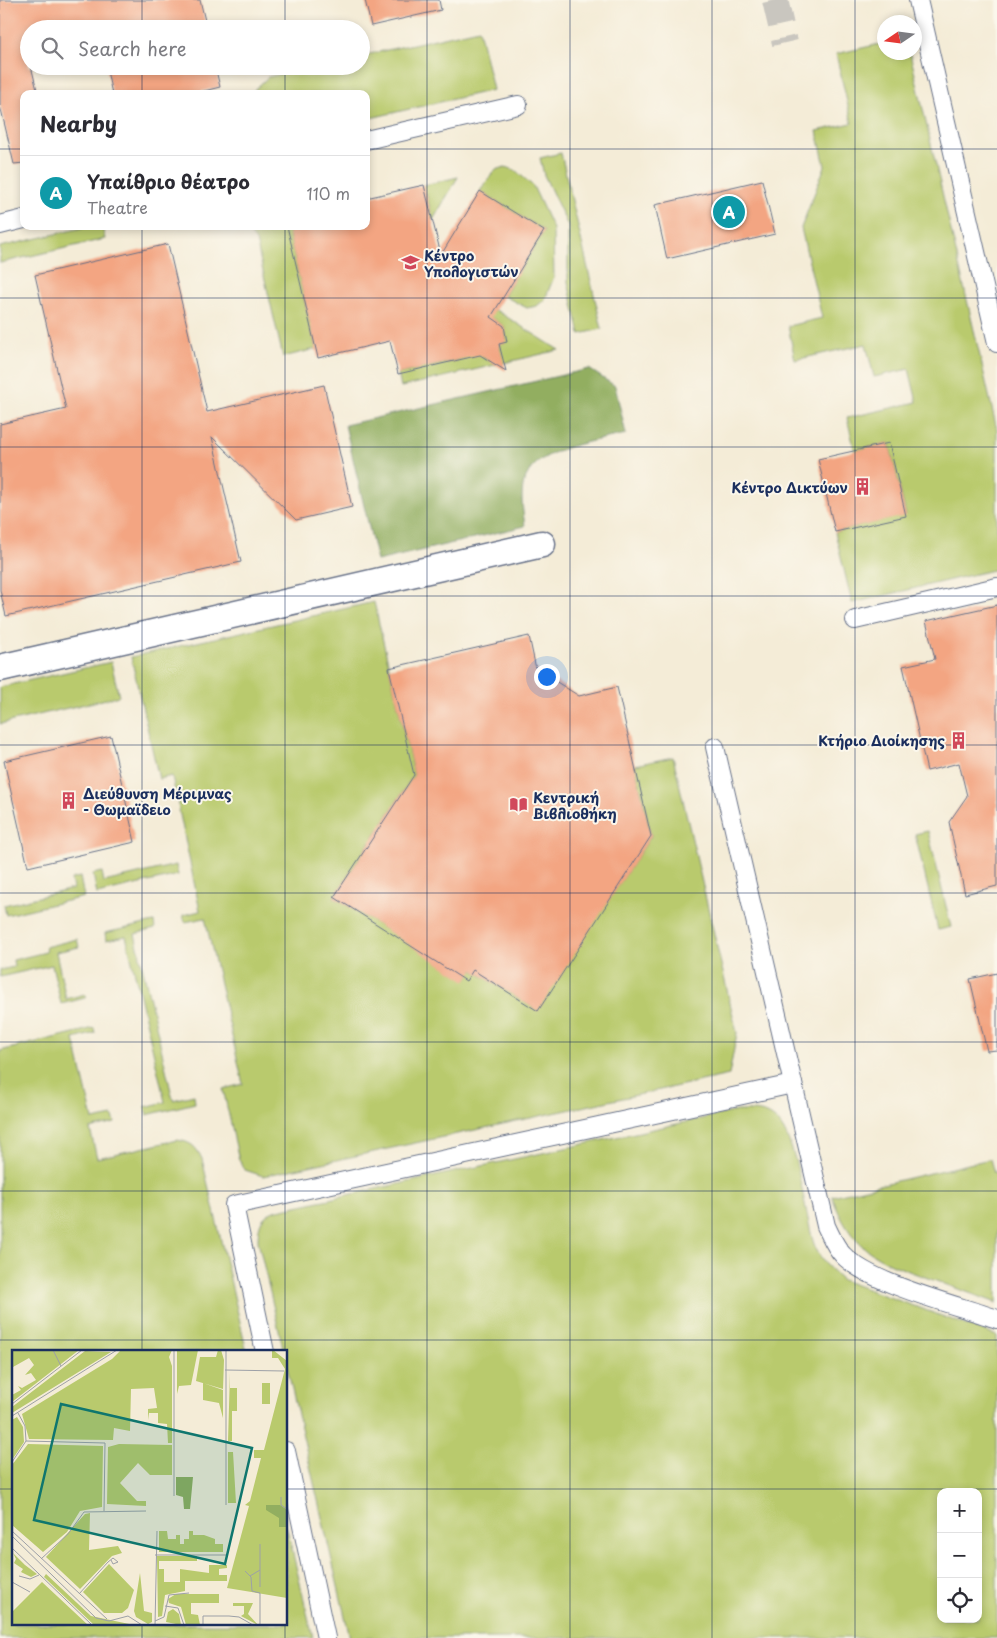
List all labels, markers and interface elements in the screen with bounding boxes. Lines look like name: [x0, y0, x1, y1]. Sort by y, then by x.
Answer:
north arrow: [877, 15, 922, 60]
search box: [20, 20, 370, 75]
icon: search: [38, 34, 66, 62]
text: Search here: [78, 34, 187, 62]
text: Nearby: [40, 107, 117, 139]
text: Υπαίθριο θέατρο: [87, 167, 250, 195]
text: A: [50, 181, 62, 205]
text: 110 m: [307, 181, 350, 205]
pin: A: [713, 193, 745, 231]
text: Theatre: [87, 195, 148, 219]
place label: Κέντρο Υπολογιστών: [424, 245, 519, 282]
school or university icon: Κέντρο Υπολογιστών: [400, 253, 420, 273]
place label: Κέντρο Δικτύων: [731, 477, 848, 498]
building icon: Κέντρο Δικτύων: [852, 477, 872, 497]
your location: [534, 664, 560, 690]
place label: Κτήριο Διοίκησης: [818, 730, 945, 751]
building icon: Κτήριο Διοίκησης: [949, 730, 969, 750]
place label: Διεύθυνση Μέριμνας - Θωμαϊδειο: [83, 783, 232, 820]
place label: Κεντρική Βιβλιοθήκη: [533, 787, 617, 824]
building icon: Διεύθυνση Μέριμνας - Θωμαϊδειο: [59, 791, 79, 811]
library icon: Κεντρική Βιβλιοθήκη: [509, 795, 529, 815]
inset map: [12, 1350, 288, 1626]
map controls: [937, 1488, 982, 1623]
button: +: [937, 1488, 982, 1533]
button: −: [937, 1533, 982, 1578]
button: locate: [937, 1578, 982, 1623]

